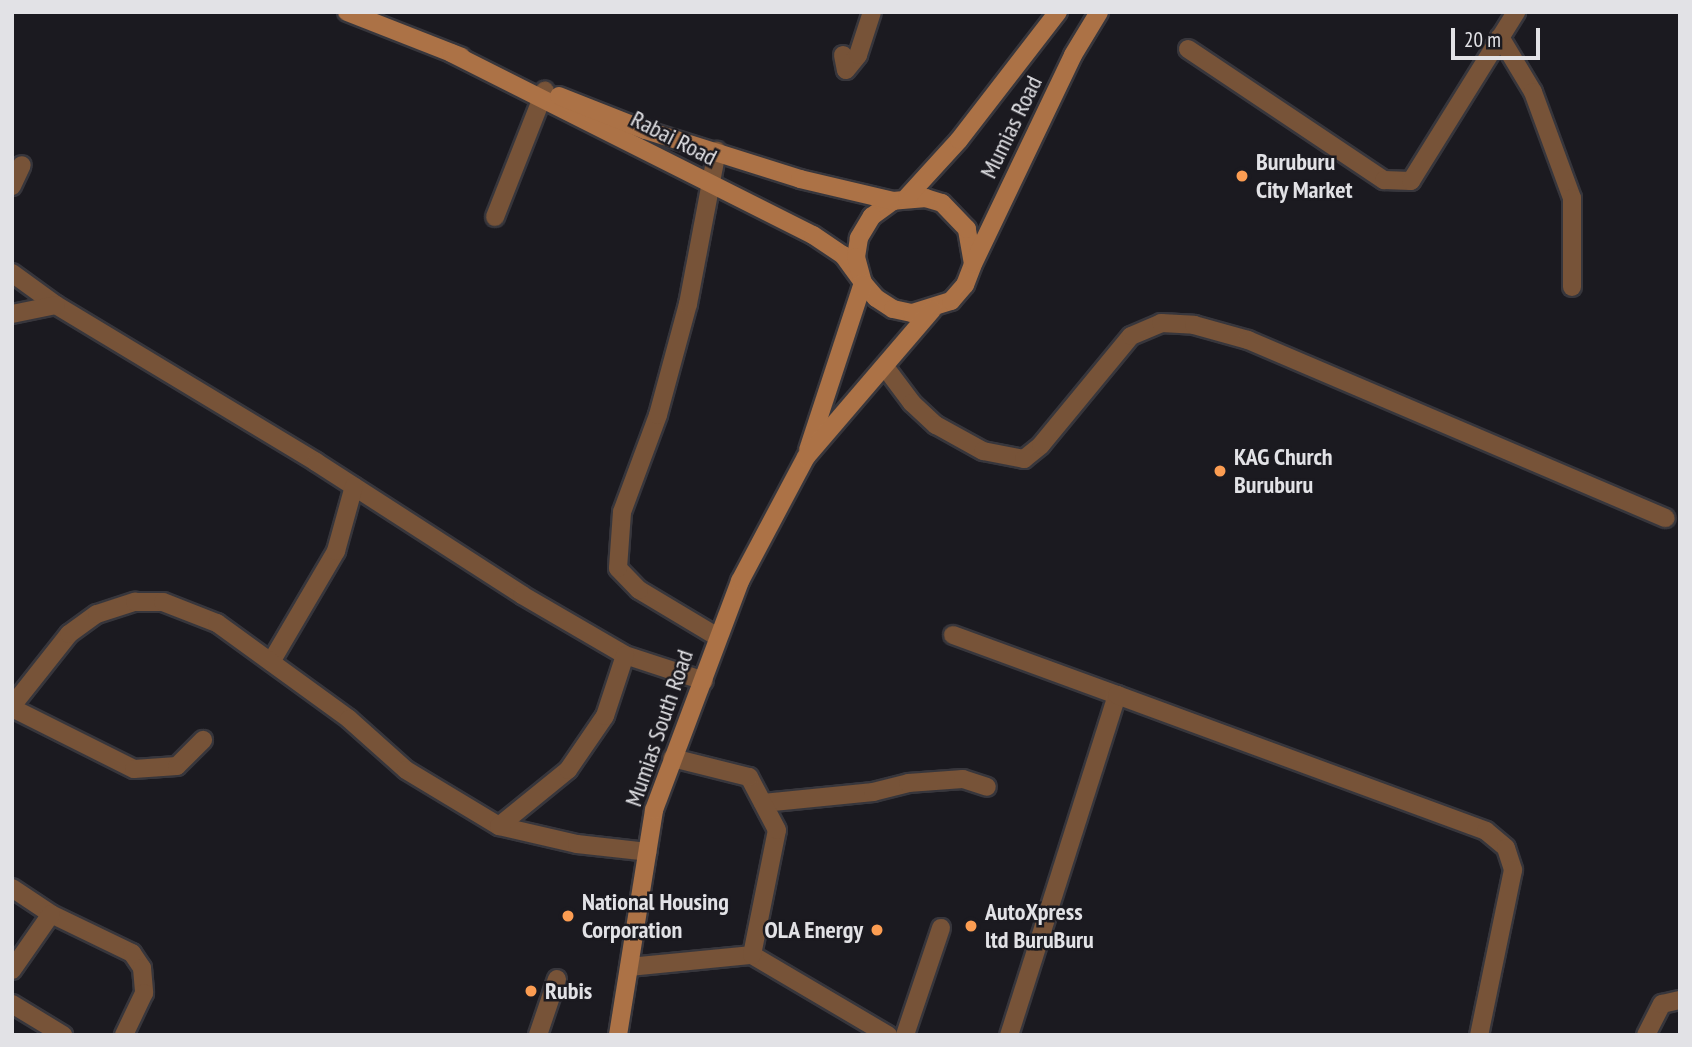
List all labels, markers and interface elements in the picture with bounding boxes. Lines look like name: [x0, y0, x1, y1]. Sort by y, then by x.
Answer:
scale bar: [1454, 14, 1543, 58]
text: 20 m: [1464, 26, 1501, 53]
street label: Mumias Road: [974, 71, 1048, 183]
street label: Rabai Road: [626, 104, 722, 172]
place label: Buruburu City Market: [1256, 148, 1353, 204]
marker: Buruburu City Market: [1234, 168, 1250, 184]
place label: KAG Church Buruburu: [1234, 443, 1333, 499]
marker: KAG Church Buruburu: [1212, 463, 1228, 479]
street label: Mumias South Road: [619, 646, 699, 810]
place label: National Housing Corporation: [582, 888, 729, 944]
place label: AutoXpress ltd BuruBuru: [985, 898, 1094, 954]
marker: National Housing Corporation: [560, 908, 576, 924]
place label: OLA Energy: [764, 916, 863, 944]
marker: AutoXpress ltd BuruBuru: [963, 918, 979, 934]
marker: OLA Energy: [869, 922, 885, 938]
place label: Rubis: [545, 977, 592, 1005]
marker: Rubis: [523, 983, 539, 999]

